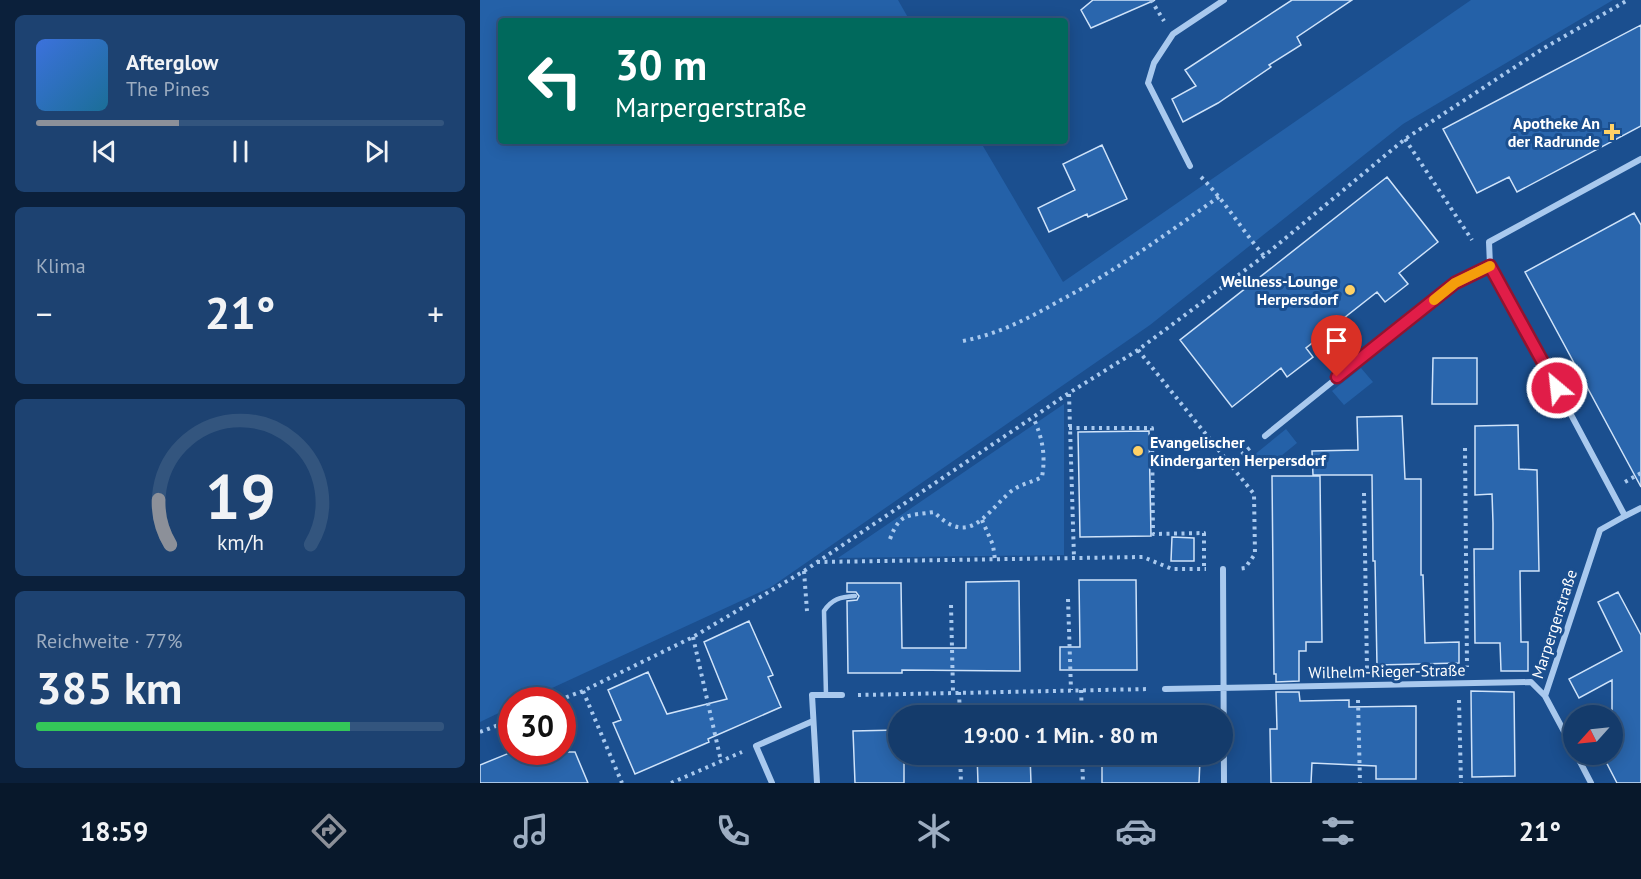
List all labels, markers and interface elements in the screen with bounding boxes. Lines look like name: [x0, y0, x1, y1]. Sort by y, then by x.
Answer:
text: 30 m: [615, 37, 707, 92]
icon: left: [516, 42, 594, 120]
text: Afterglow: [126, 48, 218, 76]
text: The Pines: [126, 76, 210, 102]
text: Marpergerstraße: [615, 90, 807, 124]
place label: Apotheke An der Radrunde: [1508, 113, 1600, 151]
marker: Apotheke An der Radrunde: [1605, 125, 1619, 139]
icon: previous: [88, 135, 121, 168]
icon: pause: [224, 135, 257, 168]
icon: next: [360, 135, 393, 168]
text: Klima: [36, 253, 86, 279]
place label: Wellness-Lounge Herpersdorf: [1221, 271, 1339, 309]
text: 21°: [205, 283, 275, 341]
marker: Wellness-Lounge Herpersdorf: [1343, 283, 1357, 297]
text: −: [36, 292, 53, 335]
text: +: [427, 292, 444, 335]
pin: [1311, 315, 1362, 377]
icon: arrive: [1320, 324, 1353, 357]
position arrow: [1525, 356, 1589, 420]
place label: Evangelischer Kindergarten Herpersdorf: [1150, 432, 1326, 470]
marker: Evangelischer Kindergarten Herpersdorf: [1131, 444, 1145, 458]
text: 19: [205, 455, 275, 536]
text: km/h: [216, 528, 263, 556]
street label: Marpergerstraße: [1527, 567, 1581, 681]
text: Reichweite · 77%: [36, 628, 182, 654]
text: 385 km: [36, 658, 182, 716]
street label: Wilhelm-Rieger-Straße: [1308, 660, 1466, 682]
speed limit sign: 30: [498, 687, 576, 765]
north arrow: [1563, 705, 1623, 765]
map controls: [1563, 705, 1623, 765]
text: 19:00 · 1 Min. · 80 m: [963, 721, 1158, 749]
icon: directions: [308, 810, 350, 852]
icon: music: [510, 810, 552, 852]
icon: phone: [712, 810, 754, 852]
icon: climate: [913, 810, 955, 852]
icon: car: [1115, 810, 1157, 852]
icon: filters: [1317, 810, 1359, 852]
text: 18:59: [80, 814, 148, 848]
text: 21°: [1519, 814, 1561, 848]

